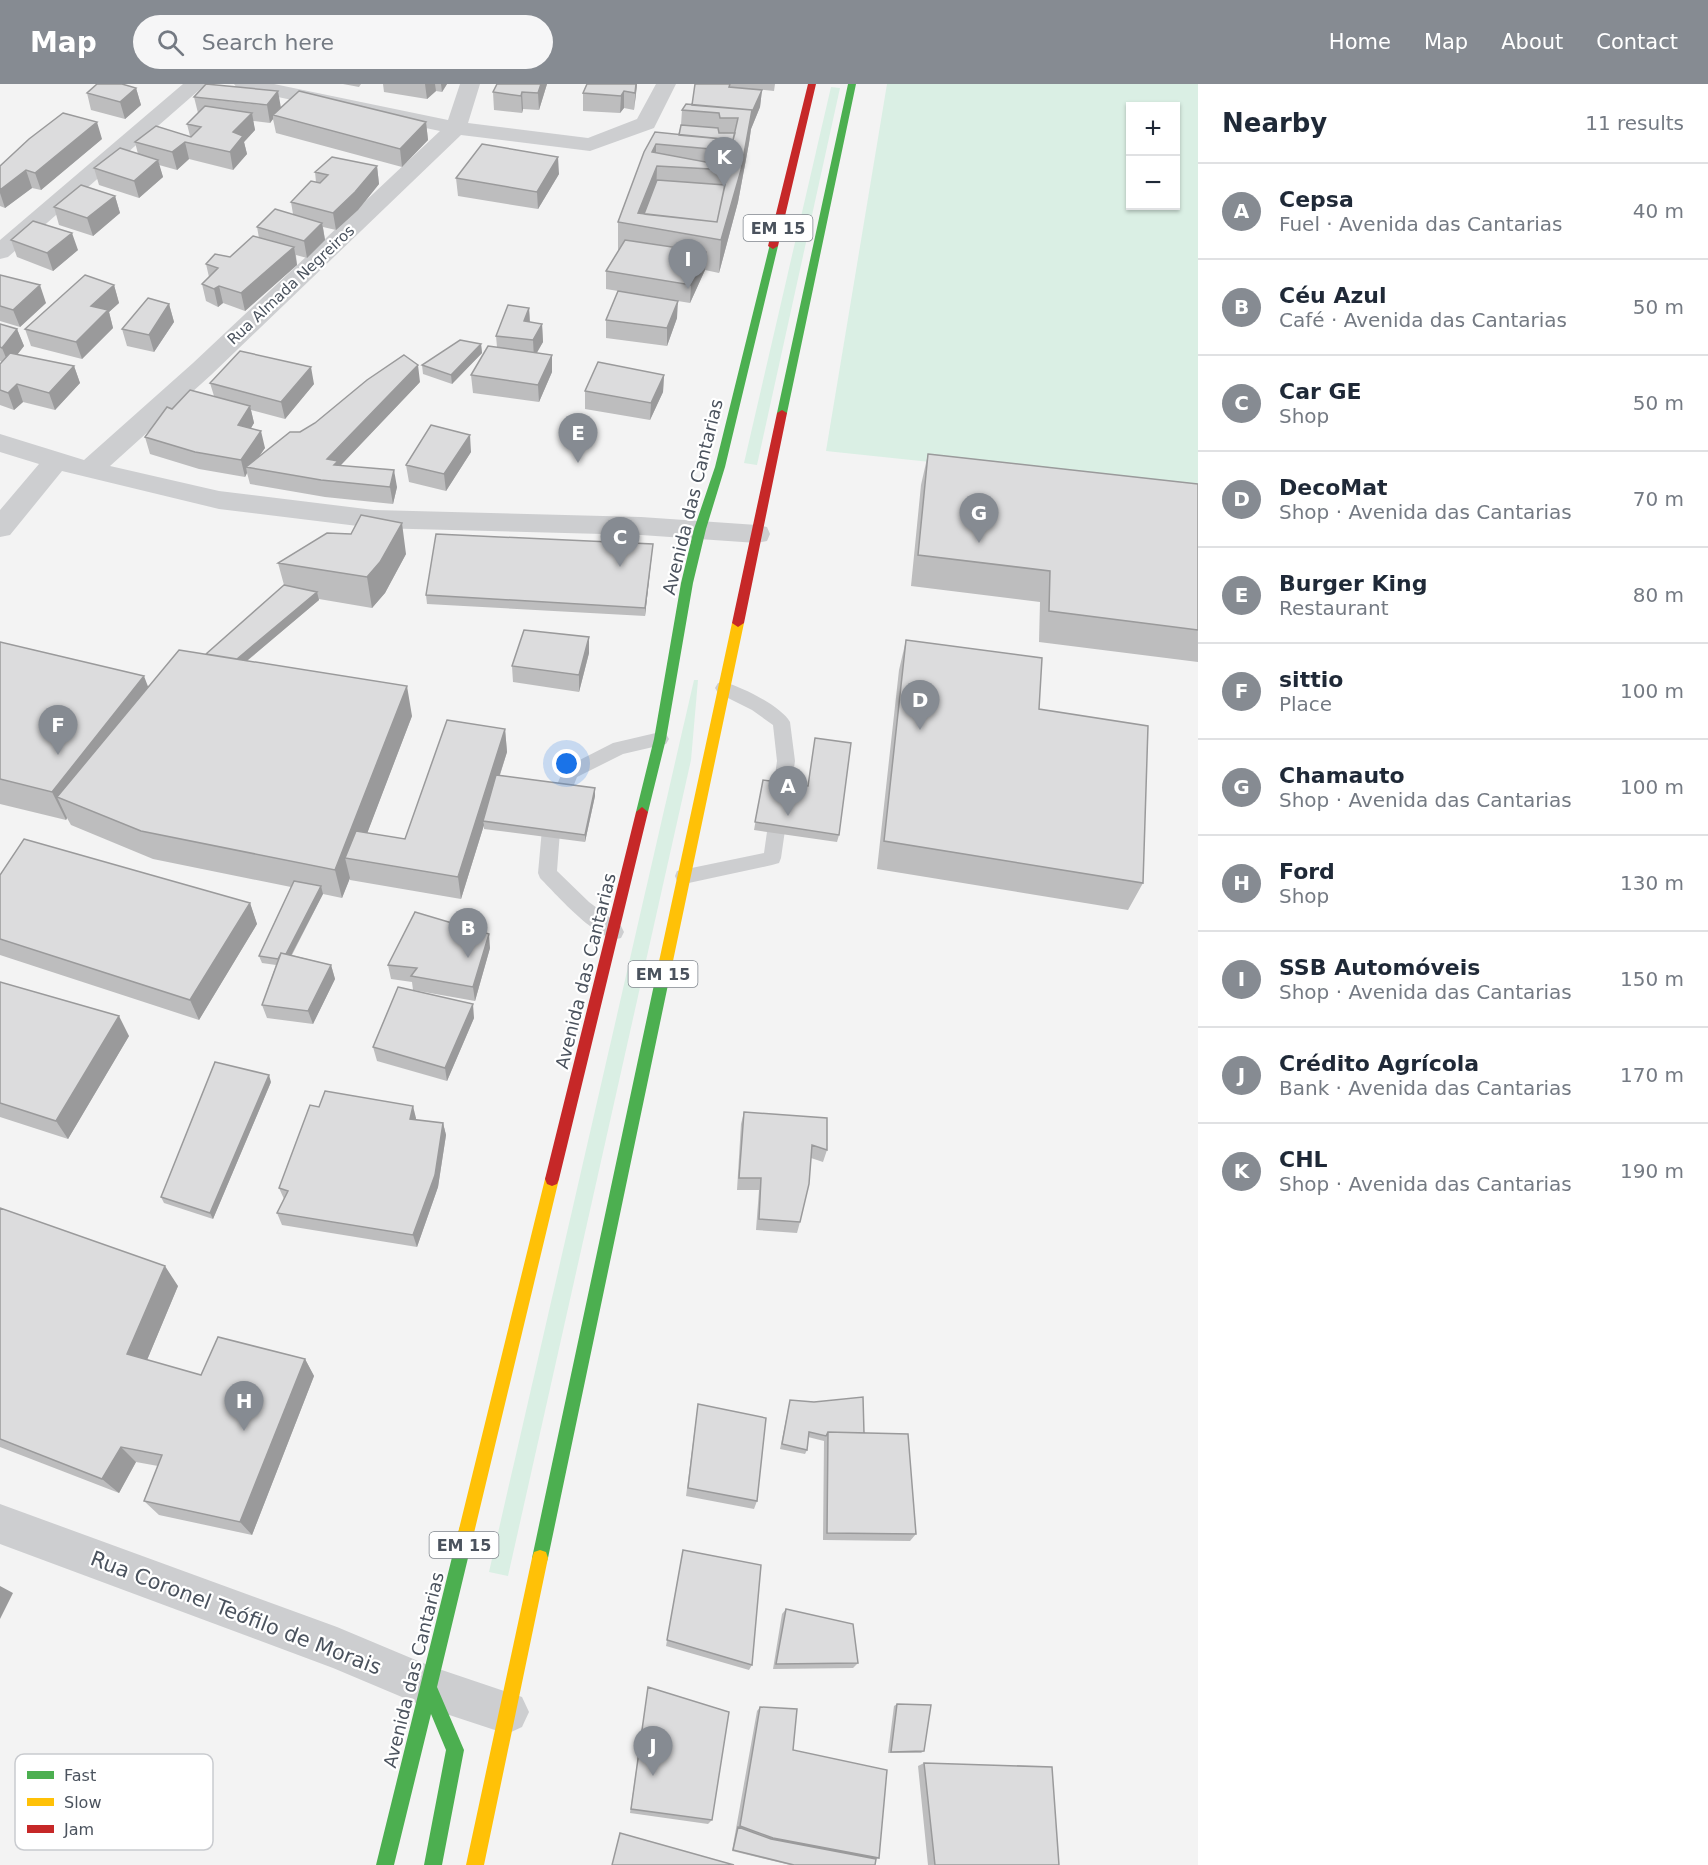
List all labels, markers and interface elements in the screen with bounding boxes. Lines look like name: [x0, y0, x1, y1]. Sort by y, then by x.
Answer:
search box: [133, 15, 553, 69]
text: Map: [30, 26, 97, 59]
icon: search: [154, 26, 187, 59]
text: Search here: [202, 30, 334, 55]
text: Home: [1329, 30, 1391, 54]
text: Map: [1424, 30, 1468, 54]
text: About: [1501, 30, 1563, 54]
text: Contact: [1596, 30, 1678, 54]
map controls: [1126, 102, 1180, 210]
button: +: [1126, 102, 1180, 156]
text: Nearby: [1222, 108, 1327, 138]
text: 11 results: [1585, 111, 1684, 135]
pin: K: [704, 138, 744, 187]
button: −: [1126, 156, 1180, 210]
text: Cepsa: [1279, 187, 1354, 212]
text: A: [1234, 199, 1249, 223]
text: 40 m: [1633, 199, 1684, 223]
text: Fuel · Avenida das Cantarias: [1279, 212, 1562, 236]
road number: EM 15: [744, 215, 812, 241]
street label: Rua Almada Negreiros: [224, 221, 358, 349]
pin: I: [668, 240, 708, 289]
text: Céu Azul: [1279, 283, 1386, 308]
text: B: [1234, 295, 1249, 319]
text: 50 m: [1633, 295, 1684, 319]
text: Café · Avenida das Cantarias: [1279, 308, 1567, 332]
text: Car GE: [1279, 379, 1362, 404]
text: C: [1234, 391, 1249, 415]
text: 50 m: [1633, 391, 1684, 415]
street label: Avenida das Cantarias: [658, 397, 727, 597]
text: Shop: [1279, 404, 1329, 428]
pin: E: [558, 414, 598, 463]
text: DecoMat: [1279, 475, 1388, 500]
text: D: [1233, 487, 1250, 511]
text: 70 m: [1633, 487, 1684, 511]
pin: G: [960, 494, 998, 543]
text: Shop · Avenida das Cantarias: [1279, 500, 1572, 524]
pin: C: [600, 518, 640, 567]
text: Burger King: [1279, 571, 1427, 596]
text: E: [1235, 583, 1248, 607]
text: 80 m: [1633, 583, 1684, 607]
text: Restaurant: [1279, 596, 1389, 620]
text: sittio: [1279, 667, 1343, 692]
text: F: [1235, 679, 1248, 703]
text: 100 m: [1620, 679, 1684, 703]
pin: D: [900, 680, 940, 730]
text: Place: [1279, 692, 1332, 716]
pin: F: [38, 706, 78, 755]
your location: [552, 749, 581, 778]
text: Chamauto: [1279, 763, 1405, 788]
pin: A: [768, 766, 808, 816]
text: G: [1233, 775, 1250, 799]
text: 100 m: [1620, 775, 1684, 799]
text: Shop · Avenida das Cantarias: [1279, 788, 1572, 812]
text: Ford: [1279, 859, 1335, 884]
street label: Avenida das Cantarias: [551, 871, 620, 1071]
text: H: [1233, 871, 1250, 895]
text: 130 m: [1620, 871, 1684, 895]
text: Shop: [1279, 884, 1329, 908]
pin: B: [448, 908, 488, 958]
text: SSB Automóveis: [1279, 955, 1480, 980]
road number: EM 15: [628, 961, 698, 987]
text: I: [1238, 967, 1245, 991]
text: 150 m: [1620, 967, 1684, 991]
text: Shop · Avenida das Cantarias: [1279, 980, 1572, 1004]
text: Crédito Agrícola: [1279, 1051, 1479, 1076]
text: J: [1238, 1063, 1245, 1087]
text: 170 m: [1620, 1063, 1684, 1087]
text: Bank · Avenida das Cantarias: [1279, 1076, 1572, 1100]
text: CHL: [1279, 1147, 1328, 1172]
text: K: [1234, 1159, 1249, 1183]
text: 190 m: [1620, 1159, 1684, 1183]
text: Shop · Avenida das Cantarias: [1279, 1172, 1572, 1196]
pin: H: [224, 1382, 264, 1431]
road number: EM 15: [430, 1532, 498, 1558]
street label: Rua Coronel Teófilo de Morais: [87, 1546, 385, 1680]
street label: Avenida das Cantarias: [379, 1570, 448, 1770]
pin: J: [634, 1726, 672, 1776]
legend: [15, 1754, 213, 1850]
text: Fast: [64, 1766, 96, 1785]
text: Slow: [64, 1793, 101, 1812]
text: Jam: [63, 1820, 94, 1839]

